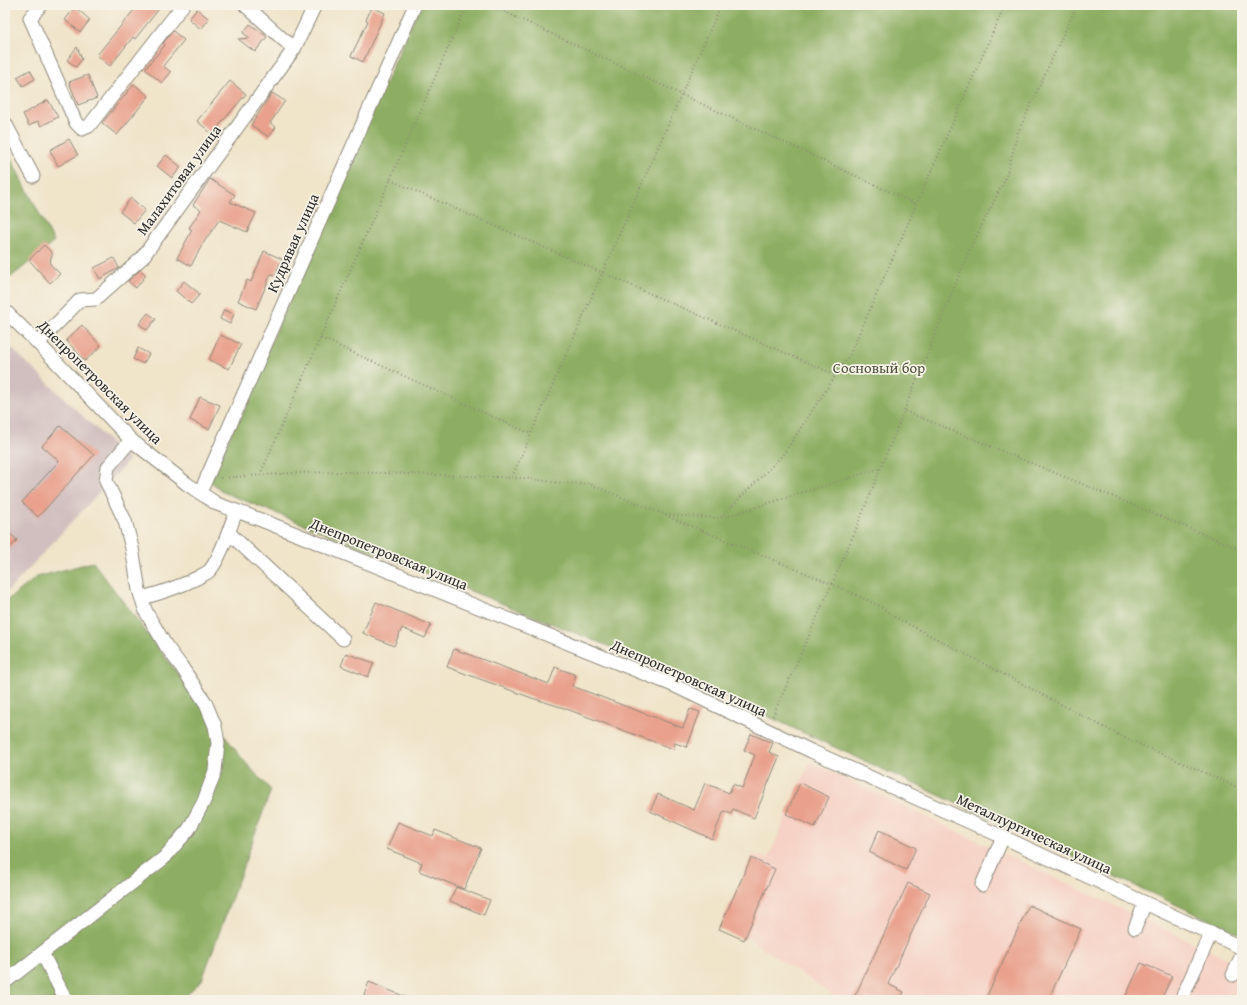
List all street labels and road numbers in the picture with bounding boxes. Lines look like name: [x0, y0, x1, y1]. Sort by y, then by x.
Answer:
street label: Малахитовая улица: [131, 120, 226, 239]
street label: Кудрявая улица: [261, 189, 324, 296]
street label: Днепропетровская улица: [33, 314, 168, 449]
street label: Днепропетровская улица: [306, 512, 472, 595]
street label: Днепропетровская улица: [607, 633, 771, 722]
street label: Металлургическая улица: [953, 788, 1116, 879]

